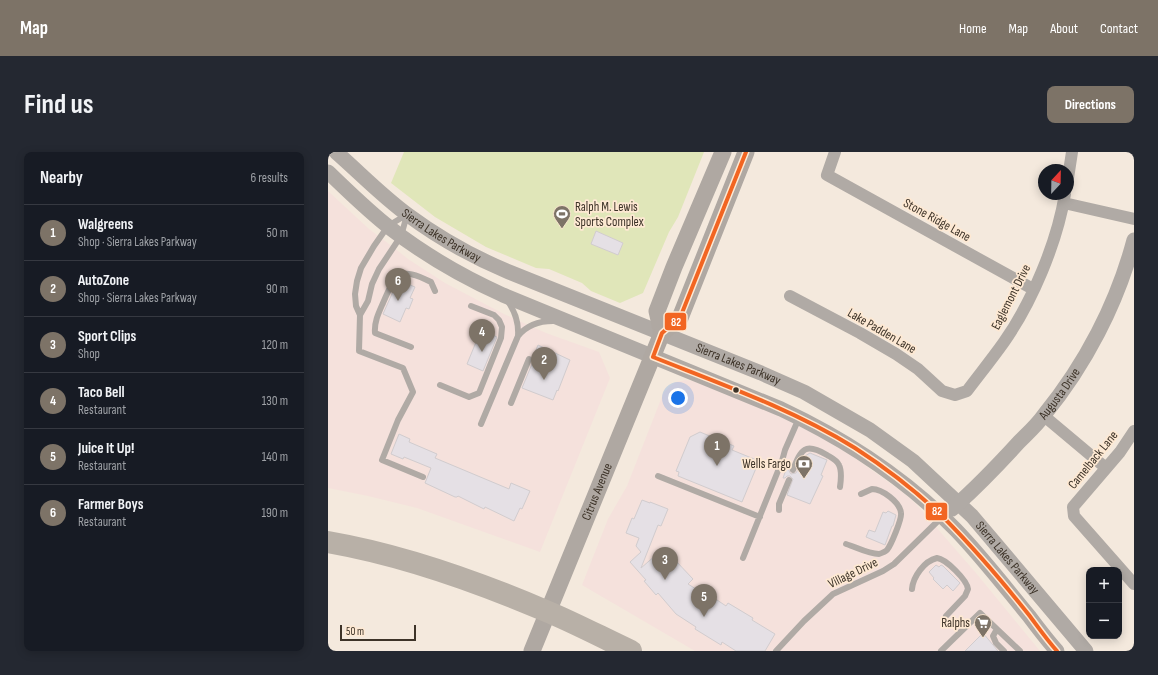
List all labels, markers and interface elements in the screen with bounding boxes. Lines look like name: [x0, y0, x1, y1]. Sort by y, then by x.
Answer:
text: Map: [20, 17, 48, 40]
text: Home: [959, 20, 987, 37]
text: Map: [1009, 20, 1028, 37]
text: About: [1050, 20, 1078, 37]
text: Contact: [1100, 20, 1138, 37]
button: Directions: [1047, 86, 1134, 123]
text: Find us: [24, 88, 93, 121]
north arrow: [1038, 164, 1074, 200]
text: Nearby: [40, 168, 83, 188]
text: 6 results: [250, 170, 288, 186]
street label: Stone Ridge Lane: [901, 195, 973, 245]
place label: Ralph M. Lewis Sports Complex: [575, 199, 644, 230]
sports icon: Ralph M. Lewis Sports Complex: [552, 204, 572, 229]
street label: Sierra Lakes Parkway: [398, 205, 484, 266]
text: Walgreens: [78, 215, 133, 234]
text: 1: [50, 225, 56, 241]
text: 50 m: [267, 225, 288, 241]
text: Shop · Sierra Lakes Parkway: [78, 234, 197, 250]
street label: Eaglemont Drive: [988, 262, 1034, 332]
pin: 6: [385, 268, 411, 301]
text: AutoZone: [78, 271, 129, 290]
text: 2: [50, 281, 56, 297]
text: 90 m: [266, 281, 288, 297]
text: Shop · Sierra Lakes Parkway: [78, 290, 197, 306]
street label: Lake Padden Lane: [845, 305, 919, 357]
line badge: 82: [664, 312, 687, 331]
text: 82: [671, 316, 681, 329]
pin: 4: [469, 319, 495, 352]
text: Sport Clips: [78, 327, 136, 346]
text: 3: [50, 337, 56, 353]
text: 120 m: [262, 337, 288, 353]
street label: Sierra Lakes Parkway: [693, 340, 783, 389]
text: Shop: [78, 346, 100, 362]
pin: 2: [531, 347, 557, 380]
street label: Augusta Drive: [1035, 365, 1084, 423]
text: Taco Bell: [78, 383, 125, 402]
unlabelled marker: [731, 385, 741, 395]
your location: [668, 388, 688, 408]
text: 4: [50, 393, 56, 409]
text: 130 m: [262, 393, 288, 409]
text: Restaurant: [78, 402, 126, 418]
street label: Camelback Lane: [1065, 428, 1121, 492]
pin: 1: [704, 433, 730, 466]
text: Juice It Up!: [78, 439, 134, 458]
text: 5: [50, 449, 56, 465]
text: 140 m: [262, 449, 288, 465]
bank icon: Wells Fargo: [794, 454, 814, 479]
place label: Wells Fargo: [742, 456, 791, 472]
text: Restaurant: [78, 458, 126, 474]
street label: Citrus Avenue: [578, 461, 616, 523]
text: Farmer Boys: [78, 495, 143, 514]
line badge: 82: [925, 502, 948, 521]
text: 6: [50, 505, 56, 521]
text: 190 m: [261, 505, 288, 521]
text: 82: [932, 505, 942, 518]
text: Restaurant: [78, 514, 126, 530]
street label: Sierra Lakes Parkway: [972, 518, 1043, 597]
pin: 3: [652, 547, 678, 580]
street label: Village Drive: [826, 554, 880, 592]
map controls: [1086, 567, 1122, 639]
button: +: [1086, 567, 1122, 603]
pin: 5: [691, 584, 717, 617]
button: −: [1086, 603, 1122, 639]
supermarket icon: Ralphs: [973, 613, 993, 638]
place label: Ralphs: [941, 615, 970, 631]
scale bar: [340, 623, 416, 642]
text: 50 m: [346, 625, 364, 638]

